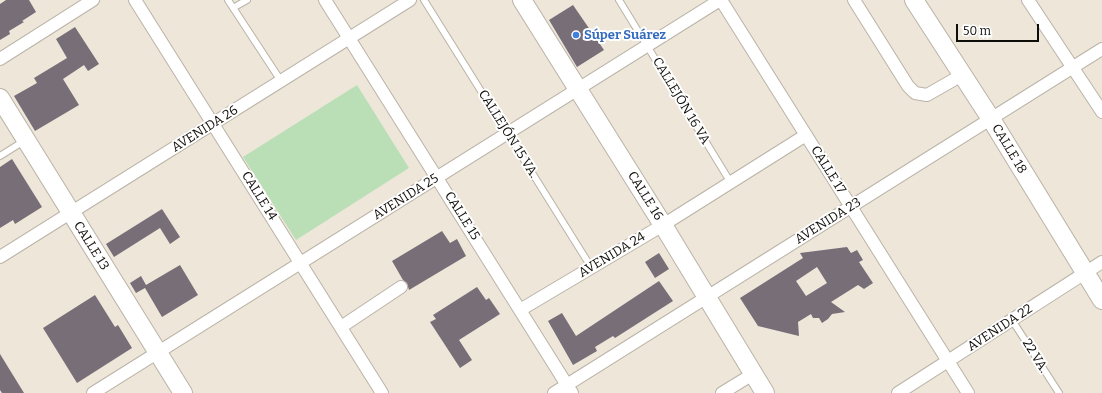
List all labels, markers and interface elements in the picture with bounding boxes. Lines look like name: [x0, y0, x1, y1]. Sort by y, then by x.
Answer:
scale bar: [958, 16, 1041, 42]
text: 50 m: [963, 24, 991, 38]
place label: Súper Suárez: [584, 27, 666, 43]
marker: Súper Suárez: [571, 30, 581, 40]
street label: CALLEJÓN 16 VA: [649, 55, 713, 147]
street label: CALLEJÓN 15 VA.: [475, 87, 541, 181]
street label: AVENIDA 26: [169, 102, 241, 156]
street label: CALLE 18: [988, 121, 1030, 177]
street label: CALLE 17: [807, 143, 849, 197]
street label: CALLE 14: [238, 169, 280, 223]
street label: CALLE 16: [624, 169, 666, 223]
street label: AVENIDA 25: [370, 171, 442, 223]
street label: CALLE 15: [441, 189, 483, 243]
street label: AVENIDA 23: [792, 195, 864, 247]
street label: CALLE 13: [70, 219, 112, 273]
street label: AVENIDA 24: [576, 229, 648, 281]
street label: AVENIDA 22: [964, 301, 1036, 355]
street label: 22 VA.: [1019, 336, 1051, 376]

